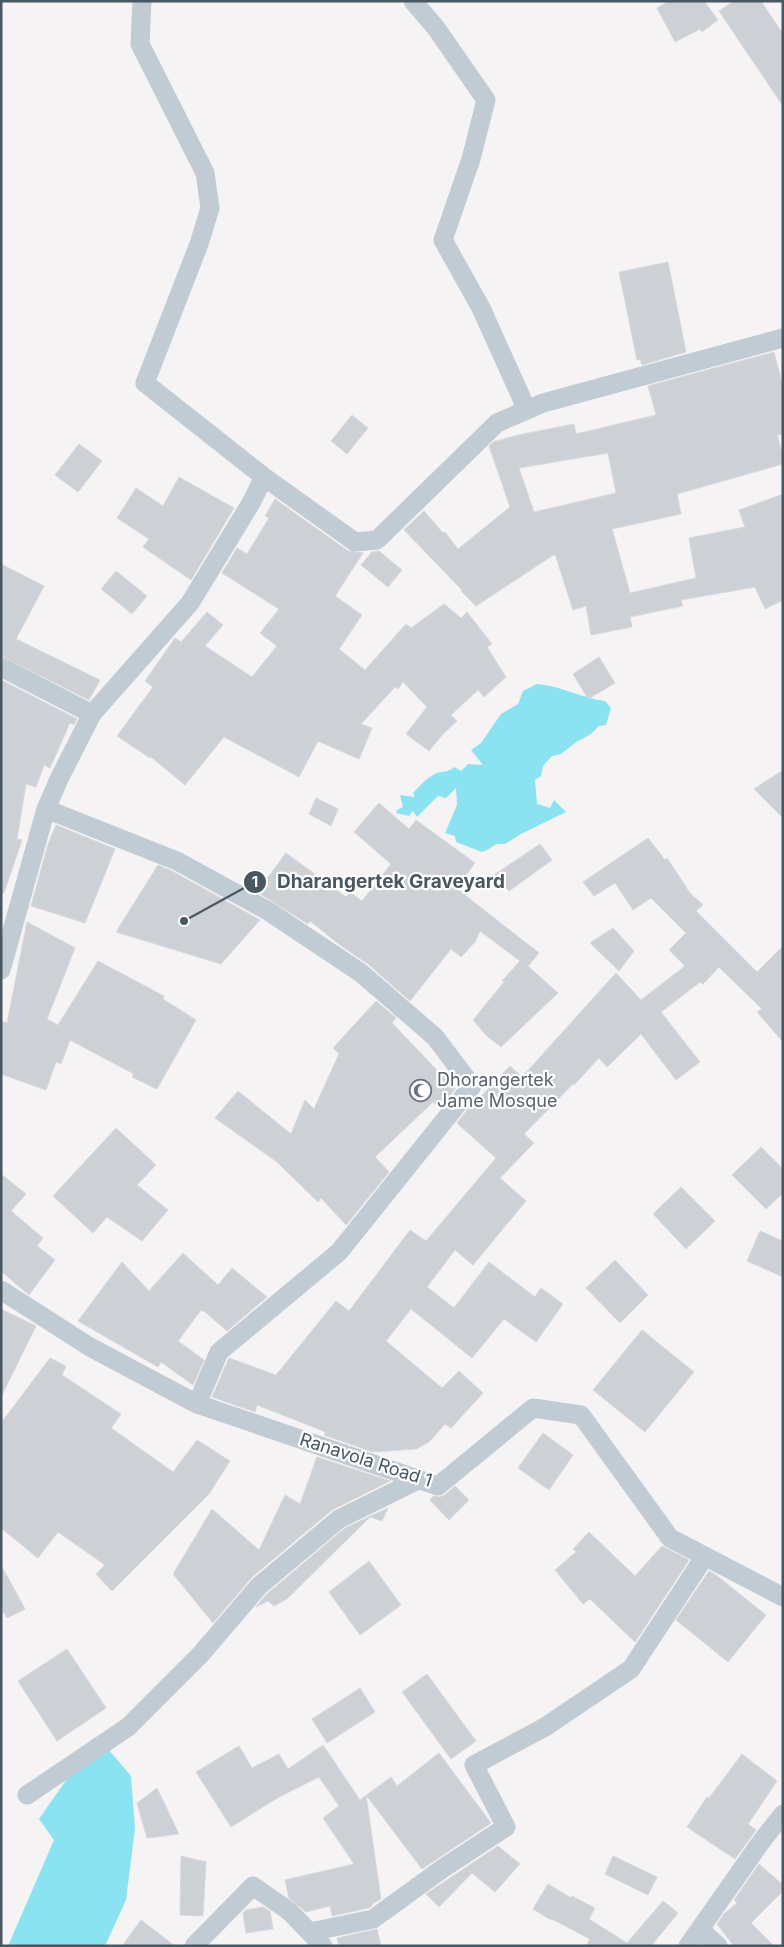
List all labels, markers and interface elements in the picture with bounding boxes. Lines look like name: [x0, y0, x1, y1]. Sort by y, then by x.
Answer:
callout: Dharangertek Graveyard: [242, 865, 515, 899]
text: Dharangertek Graveyard: [277, 870, 505, 893]
text: 1: [252, 872, 258, 891]
place label: Dhorangertek Jame Mosque: [437, 1069, 557, 1111]
mosque icon: Dhorangertek Jame Mosque: [409, 1078, 433, 1102]
street label: Ranavola Road 1: [297, 1428, 435, 1491]

